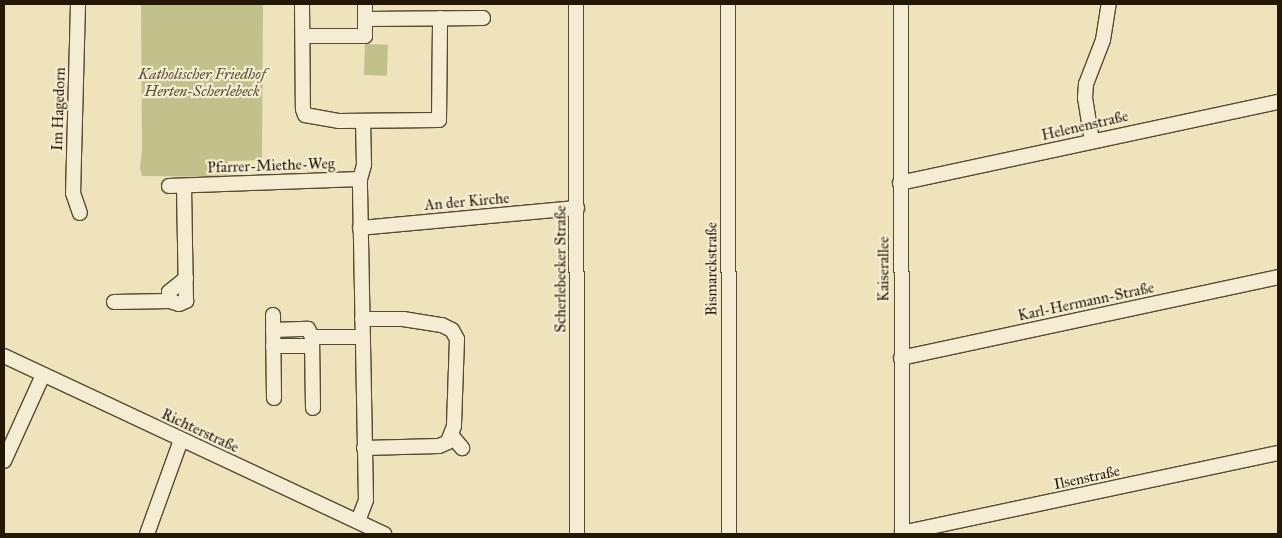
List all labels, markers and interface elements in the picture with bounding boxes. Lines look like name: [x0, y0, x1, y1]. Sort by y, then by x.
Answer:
park label: Katholischer Friedhof Herten-Scherlebeck: [138, 65, 266, 100]
street label: Im Hagedorn: [49, 67, 69, 151]
street label: Helenenstraße: [1040, 107, 1130, 145]
street label: Pfarrer-Miethe-Weg: [207, 155, 335, 177]
street label: An der Kirche: [424, 189, 510, 215]
street label: Scherlebecker Straße: [552, 205, 570, 333]
street label: Bismarckstraße: [703, 222, 721, 316]
street label: Kaiserallee: [875, 236, 893, 302]
street label: Karl-Hermann-Straße: [1016, 279, 1156, 325]
street label: Richterstraße: [159, 405, 241, 457]
street label: Ilsenstraße: [1052, 462, 1122, 494]

